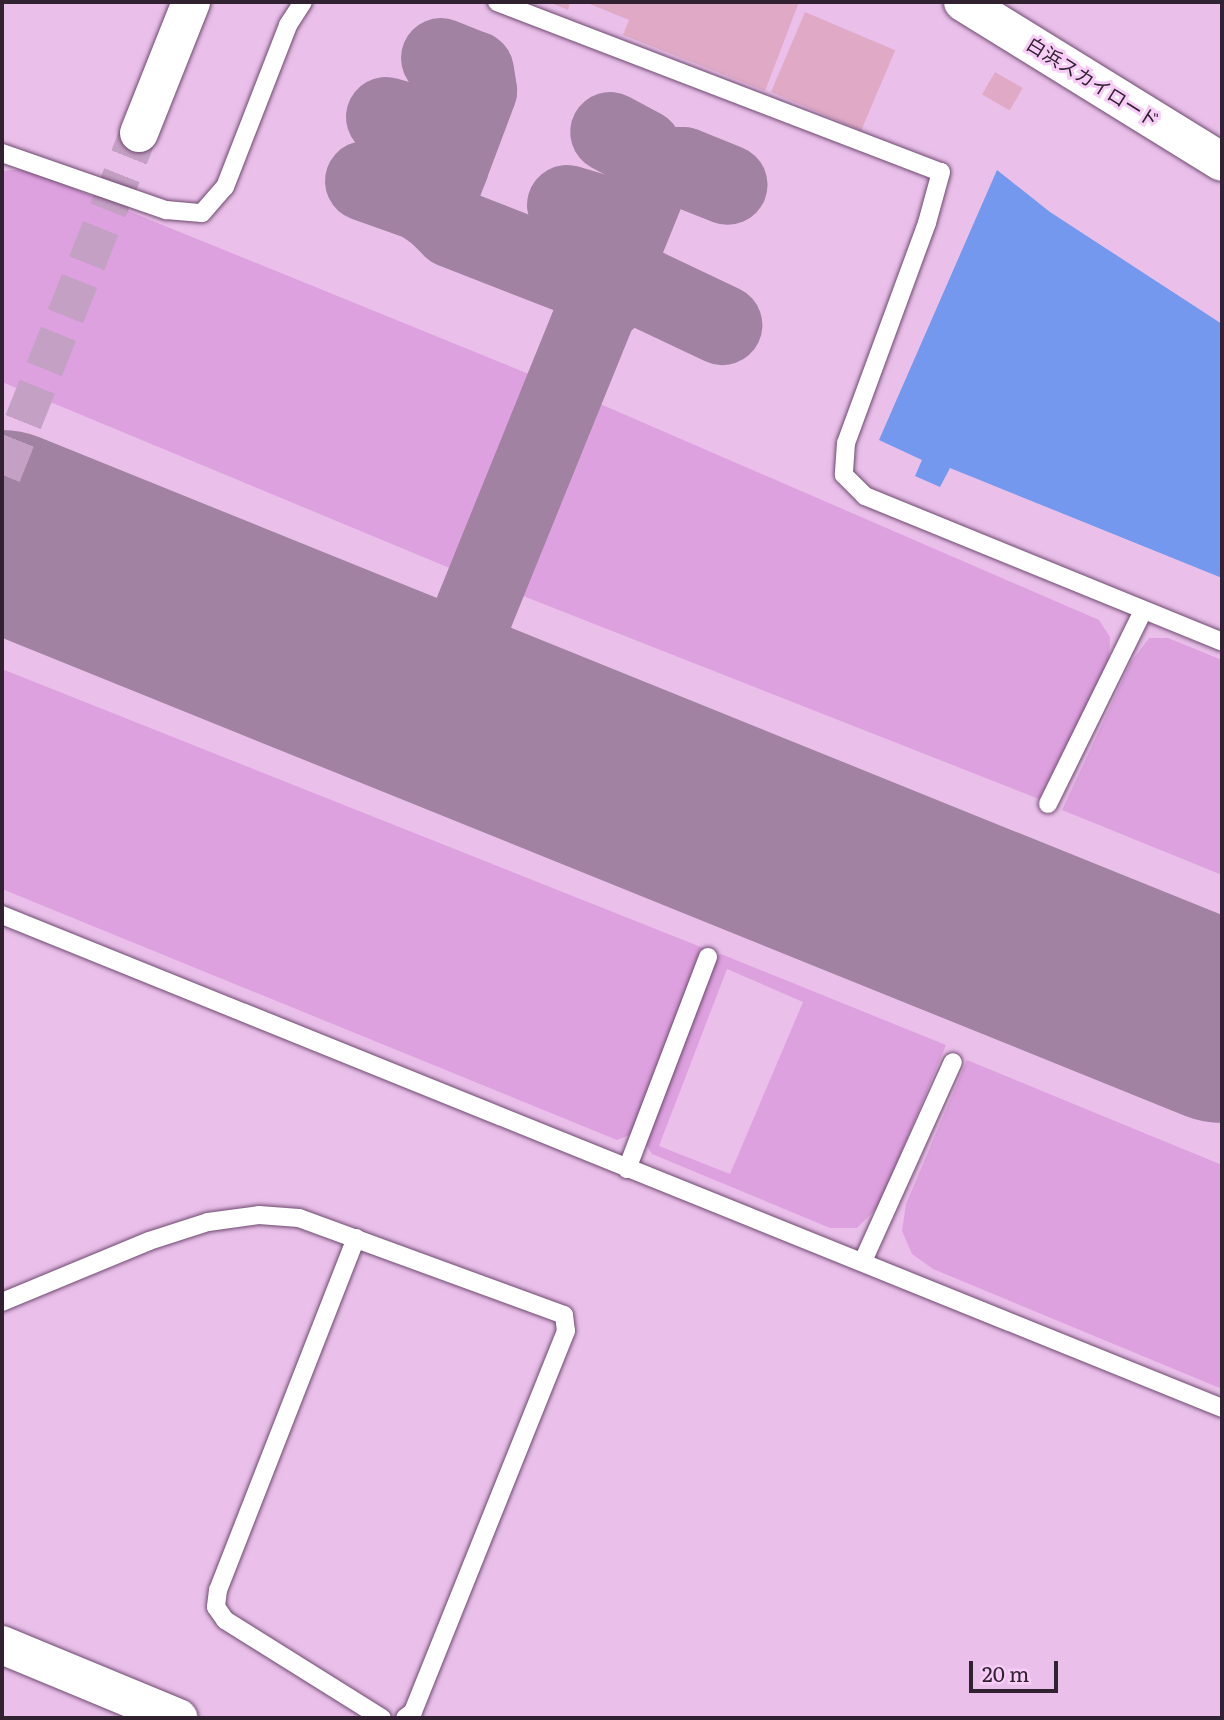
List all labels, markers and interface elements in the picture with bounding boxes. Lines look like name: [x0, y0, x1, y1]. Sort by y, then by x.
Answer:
street label: 白浜スカイロード: [1023, 32, 1163, 132]
scale bar: [972, 1646, 1061, 1690]
text: 20 m: [982, 1657, 1029, 1688]

